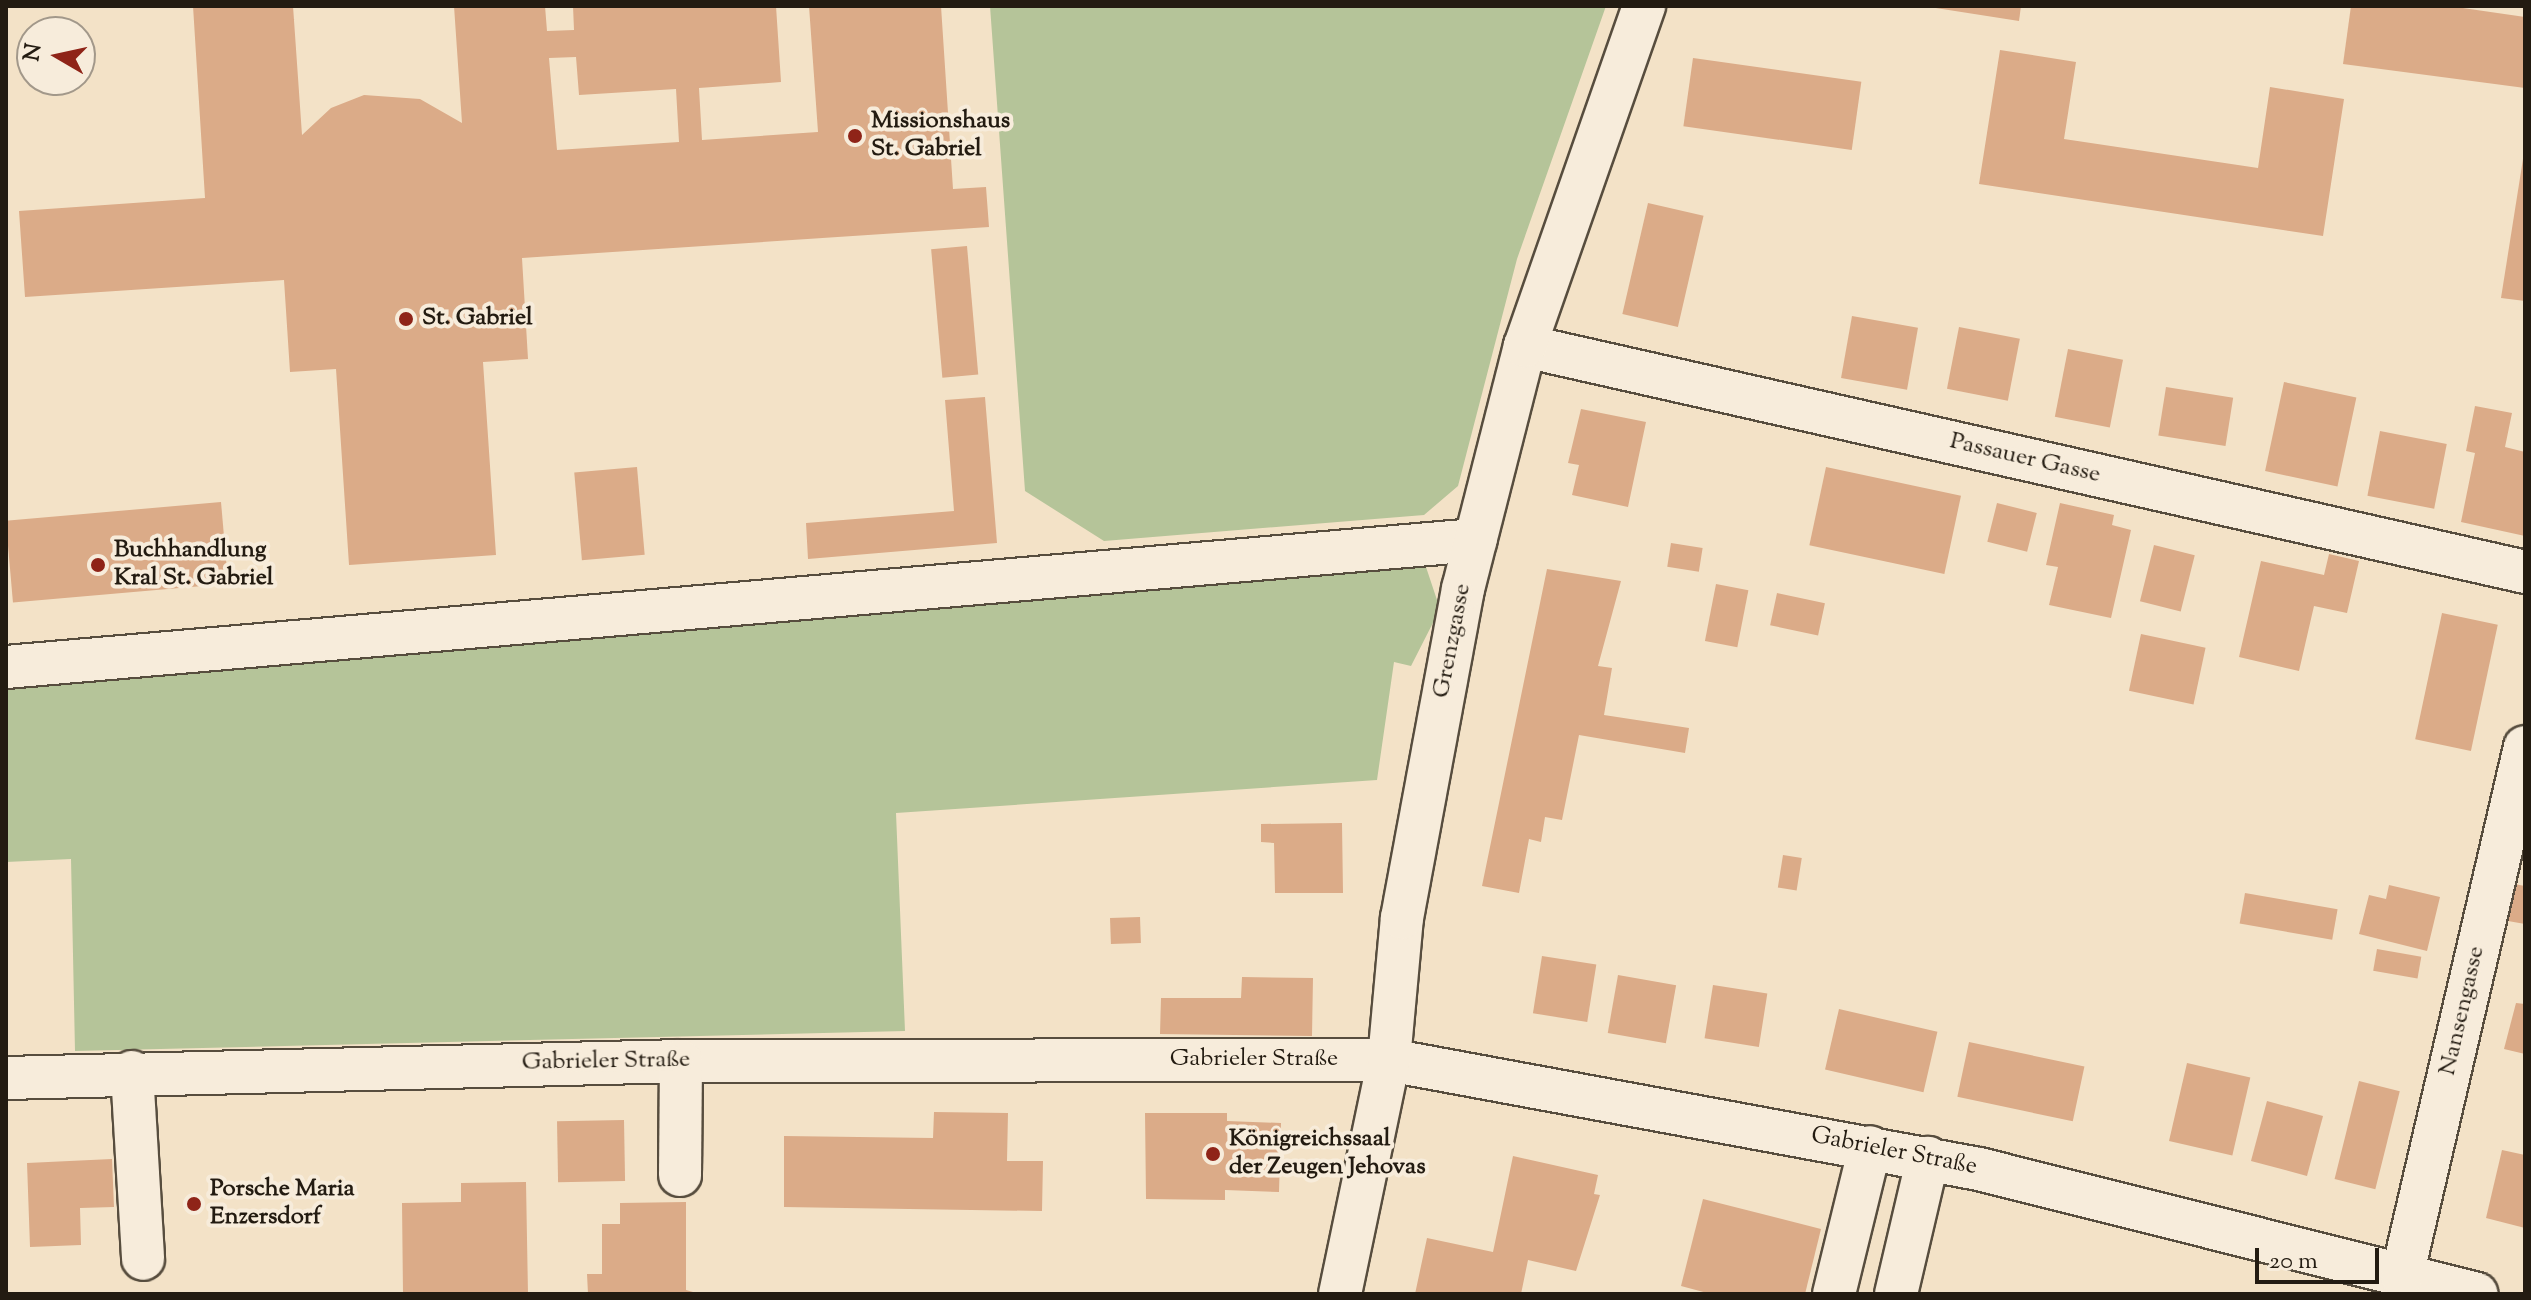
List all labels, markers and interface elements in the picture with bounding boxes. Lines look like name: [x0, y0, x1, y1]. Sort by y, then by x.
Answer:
north arrow: [16, 16, 96, 96]
text: N: [17, 41, 51, 64]
place label: Missionshaus St. Gabriel: [871, 108, 1010, 164]
marker: Missionshaus St. Gabriel: [846, 127, 864, 145]
place label: St. Gabriel: [422, 305, 533, 333]
marker: St. Gabriel: [397, 310, 415, 328]
street label: Passauer Gasse: [1947, 428, 2103, 490]
place label: Buchhandlung Kral St. Gabriel: [114, 537, 273, 593]
marker: Buchhandlung Kral St. Gabriel: [89, 556, 107, 574]
street label: Grenzgasse: [1428, 581, 1478, 701]
street label: Nansengasse: [2434, 944, 2492, 1078]
street label: Gabrieler Straße: [522, 1046, 690, 1078]
street label: Gabrieler Straße: [1170, 1046, 1338, 1074]
street label: Gabrieler Straße: [1809, 1122, 1979, 1182]
place label: Königreichssaal der Zeugen Jehovas: [1229, 1126, 1426, 1182]
marker: Königreichssaal der Zeugen Jehovas: [1204, 1145, 1222, 1163]
place label: Porsche Maria Enzersdorf: [210, 1176, 355, 1232]
marker: Porsche Maria Enzersdorf: [185, 1195, 203, 1213]
scale bar: [2259, 1232, 2383, 1282]
text: 20 m: [2269, 1245, 2318, 1279]

